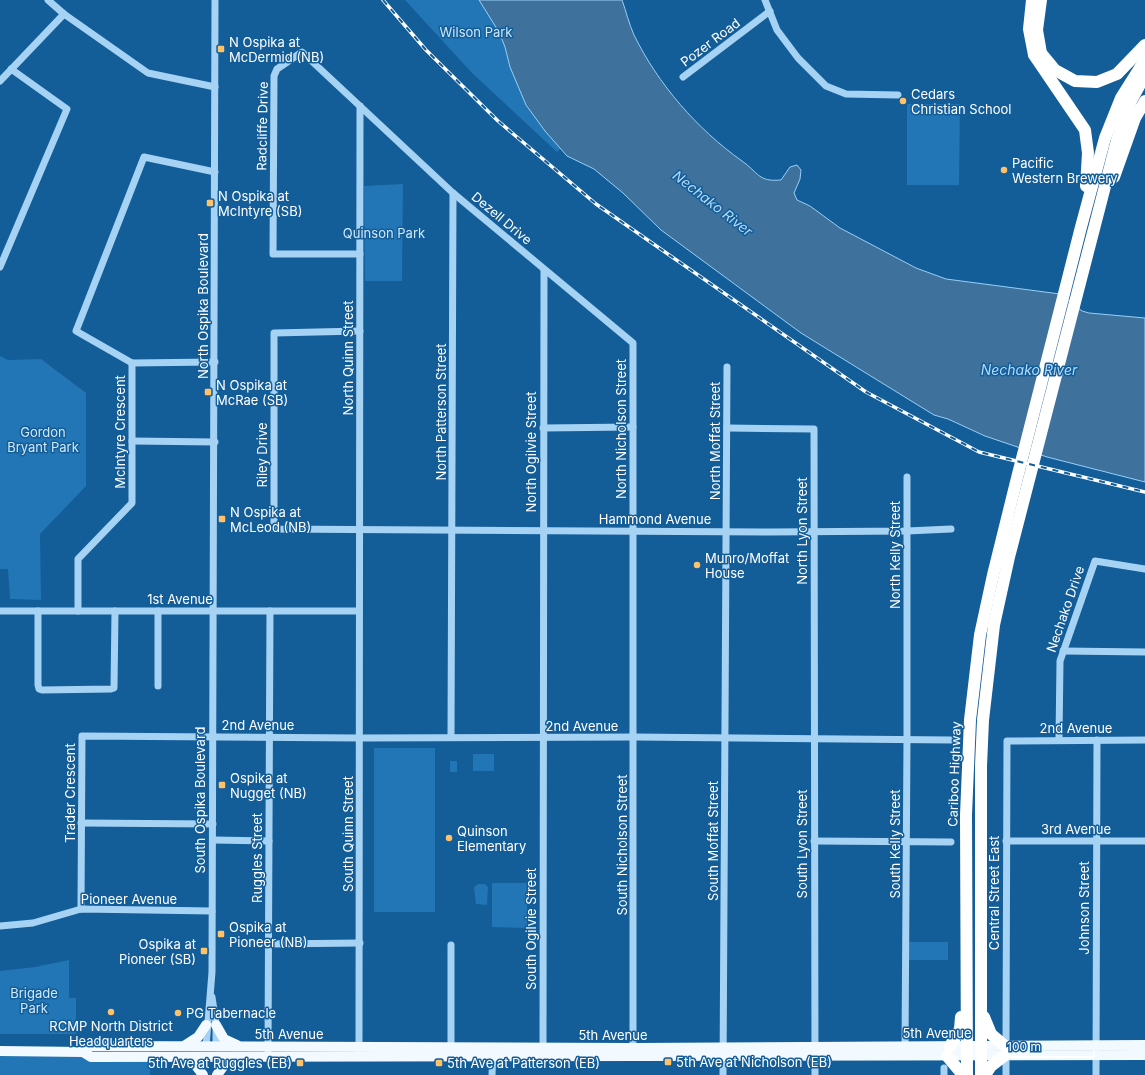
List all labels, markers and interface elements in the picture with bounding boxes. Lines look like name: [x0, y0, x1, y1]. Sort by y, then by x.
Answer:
street label: Pozer Road: [677, 14, 743, 70]
park label: Wilson Park: [440, 24, 512, 40]
place label: N Ospika at McDermid (NB): [229, 34, 324, 65]
marker: N Ospika at McDermid (NB): [216, 44, 226, 54]
street label: Radcliffe Drive: [253, 81, 271, 171]
place label: Cedars Christian School: [911, 86, 1012, 117]
marker: Cedars Christian School: [898, 96, 908, 106]
place label: Pacific Western Brewery: [1012, 155, 1118, 186]
marker: Pacific Western Brewery: [999, 165, 1009, 175]
water label: Nechako River: [670, 167, 757, 240]
place label: N Ospika at McIntyre (SB): [218, 188, 302, 219]
street label: Dezell Drive: [469, 188, 535, 248]
marker: N Ospika at McIntyre (SB): [205, 198, 215, 208]
park label: Quinson Park: [343, 225, 425, 241]
street label: North Ospika Boulevard: [195, 233, 211, 379]
street label: North Quinn Street: [340, 301, 356, 415]
street label: North Patterson Street: [433, 343, 449, 481]
street label: North Nicholson Street: [613, 359, 629, 499]
water label: Nechako River: [981, 361, 1078, 378]
street label: McIntyre Crescent: [112, 375, 128, 489]
place label: N Ospika at McRae (SB): [216, 377, 288, 408]
street label: North Moffat Street: [707, 382, 723, 500]
marker: N Ospika at McRae (SB): [203, 387, 213, 397]
street label: North Ogilvie Street: [523, 392, 539, 512]
street label: Riley Drive: [254, 422, 270, 488]
park label: Gordon Bryant Park: [7, 424, 79, 455]
street label: North Lyon Street: [794, 477, 810, 585]
street label: North Kelly Street: [887, 501, 903, 609]
place label: N Ospika at McLeod (NB): [230, 504, 311, 535]
street label: Hammond Avenue: [599, 511, 711, 527]
marker: N Ospika at McLeod (NB): [217, 514, 227, 524]
place label: Munro/Moffat House: [705, 550, 789, 581]
marker: Munro/Moffat House: [692, 560, 702, 570]
street label: Nechako Drive: [1043, 564, 1087, 654]
street label: 1st Avenue: [147, 591, 213, 607]
street label: 2nd Avenue: [222, 717, 294, 733]
street label: 2nd Avenue: [546, 718, 618, 734]
street label: 2nd Avenue: [1040, 720, 1112, 736]
street label: Cariboo Highway: [944, 721, 964, 827]
street label: South Ospika Boulevard: [192, 726, 208, 874]
street label: Trader Crescent: [62, 743, 78, 843]
place label: Ospika at Nugget (NB): [230, 770, 307, 801]
street label: South Nicholson Street: [614, 774, 630, 916]
street label: South Quinn Street: [340, 776, 356, 892]
marker: Ospika at Nugget (NB): [217, 780, 227, 790]
street label: South Moffat Street: [705, 781, 721, 901]
street label: South Kelly Street: [887, 789, 903, 899]
street label: South Lyon Street: [794, 790, 810, 898]
street label: Ruggles Street: [249, 813, 265, 903]
street label: 3rd Avenue: [1041, 821, 1111, 837]
place label: Quinson Elementary: [457, 823, 526, 854]
marker: Quinson Elementary: [444, 833, 454, 843]
street label: Central Street East: [986, 836, 1002, 950]
street label: Johnson Street: [1076, 861, 1092, 955]
street label: South Ogilvie Street: [523, 868, 539, 990]
street label: Pioneer Avenue: [81, 891, 177, 907]
place label: Ospika at Pioneer (NB): [229, 919, 307, 950]
marker: Ospika at Pioneer (NB): [216, 929, 226, 939]
place label: Ospika at Pioneer (SB): [119, 936, 196, 967]
marker: Ospika at Pioneer (SB): [199, 946, 209, 956]
park label: Brigade Park: [10, 985, 58, 1016]
place label: PG Tabernacle: [186, 1005, 276, 1021]
marker: RCMP North District Headquarters: [106, 1007, 116, 1017]
marker: PG Tabernacle: [173, 1008, 183, 1018]
place label: RCMP North District Headquarters: [49, 1018, 173, 1049]
street label: 5th Avenue: [902, 1025, 972, 1041]
street label: 5th Avenue: [254, 1026, 324, 1042]
street label: 5th Avenue: [578, 1027, 648, 1043]
scale bar: [1001, 1033, 1094, 1059]
text: 100 m: [1007, 1039, 1041, 1054]
place label: 5th Ave at Nicholson (EB): [676, 1054, 832, 1070]
place label: 5th Ave at Ruggles (EB): [148, 1055, 292, 1071]
place label: 5th Ave at Patterson (EB): [447, 1055, 600, 1071]
marker: 5th Ave at Nicholson (EB): [663, 1057, 673, 1067]
marker: 5th Ave at Ruggles (EB): [295, 1058, 305, 1068]
marker: 5th Ave at Patterson (EB): [434, 1058, 444, 1068]

